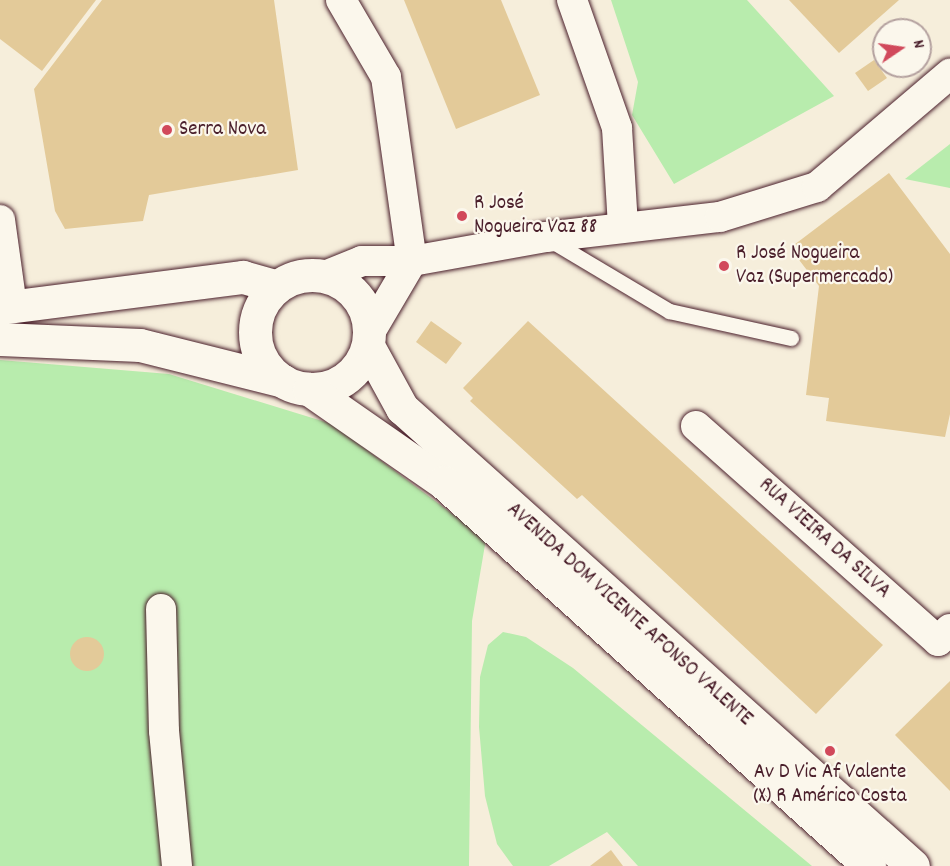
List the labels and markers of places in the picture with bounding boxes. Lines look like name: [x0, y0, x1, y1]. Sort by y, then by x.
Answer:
place label: Serra Nova: [179, 117, 266, 143]
marker: Serra Nova: [160, 123, 174, 137]
place label: R José Nogueira Vaz 88: [474, 191, 597, 241]
marker: R José Nogueira Vaz 88: [455, 209, 469, 223]
place label: R José Nogueira Vaz (Supermercado): [736, 241, 893, 291]
marker: R José Nogueira Vaz (Supermercado): [717, 259, 731, 273]
marker: Av D Vic Af Valente (X) R Américo Costa: [823, 744, 837, 758]
place label: Av D Vic Af Valente (X) R Américo Costa: [753, 760, 907, 810]

